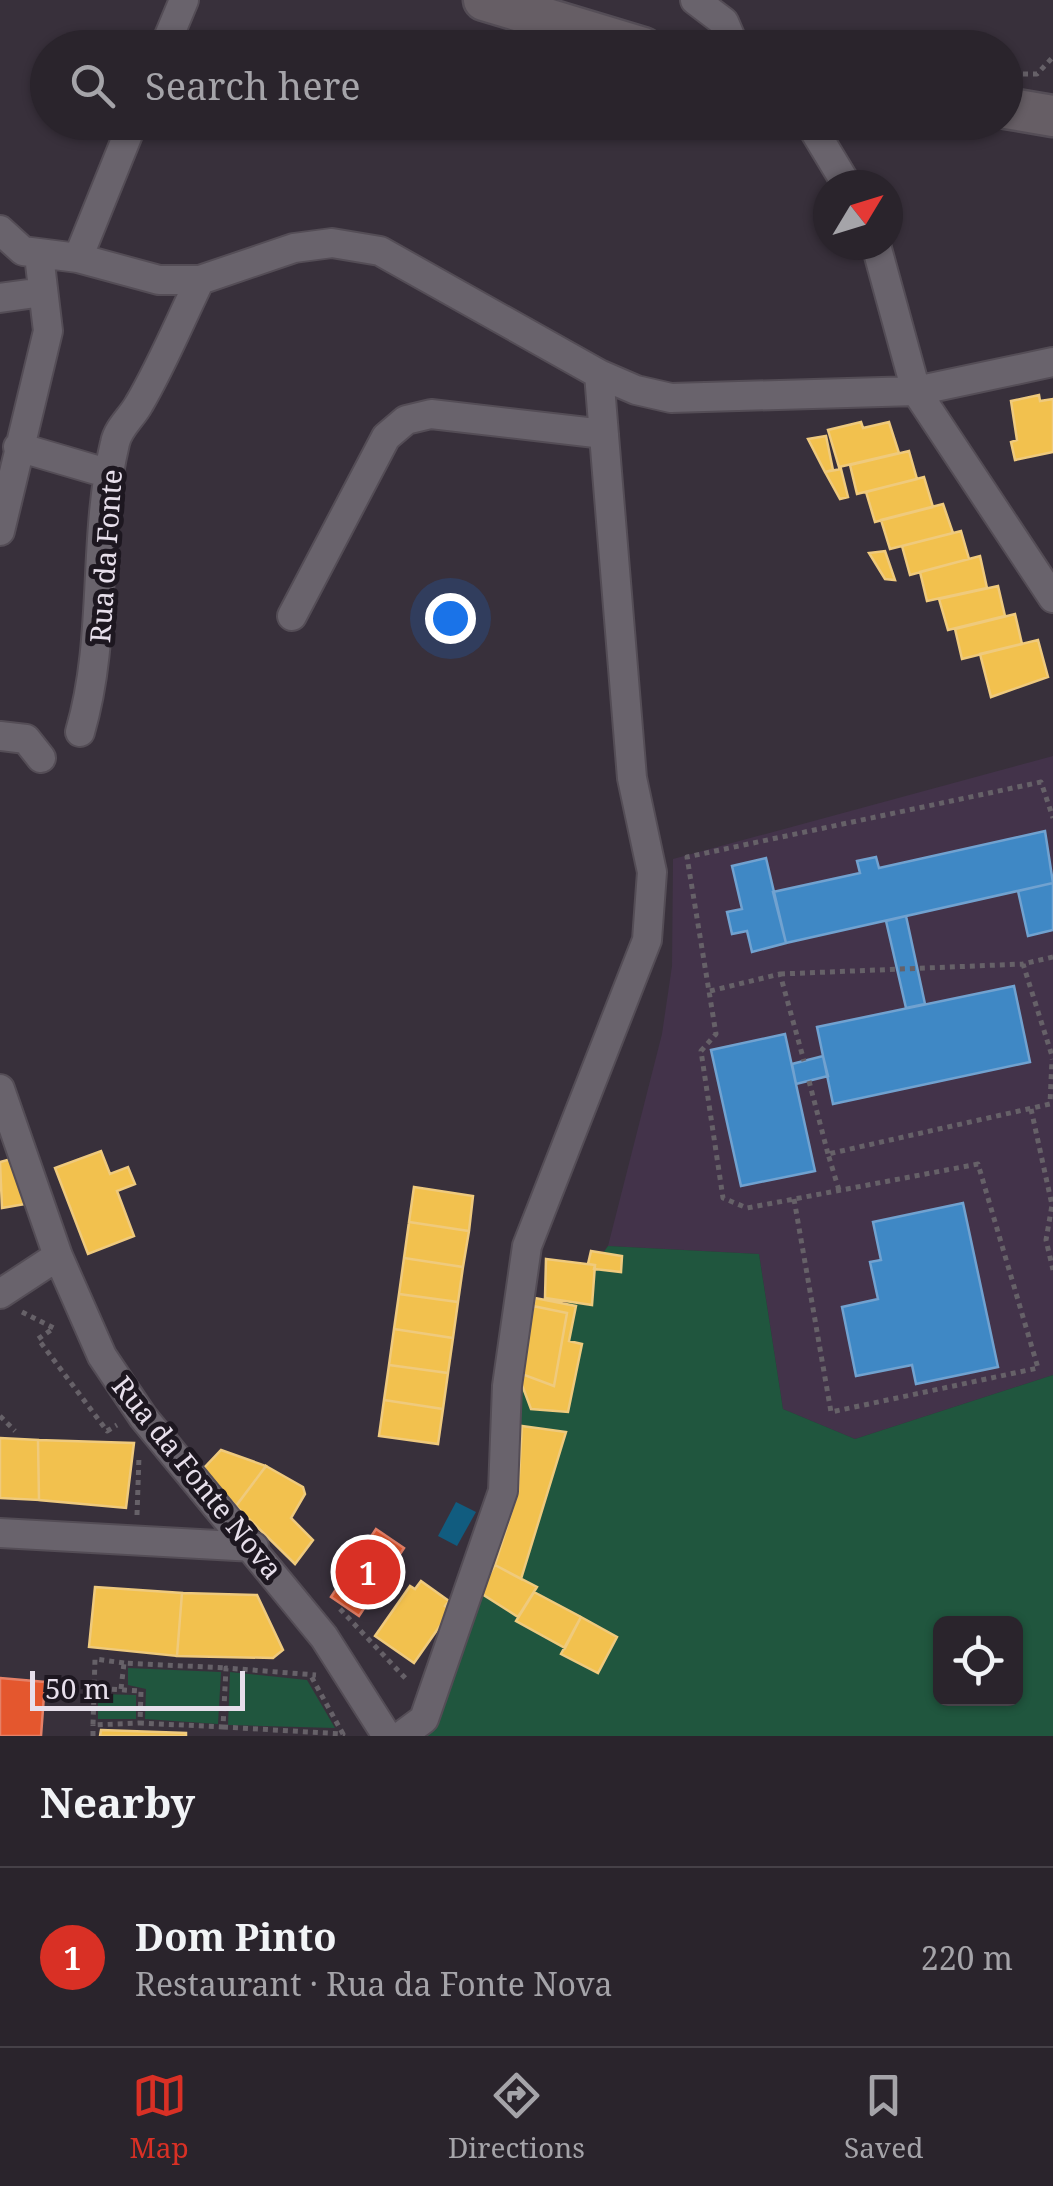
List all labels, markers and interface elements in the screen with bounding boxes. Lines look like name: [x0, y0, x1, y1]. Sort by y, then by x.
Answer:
search box: [30, 30, 1023, 140]
icon: search: [65, 58, 120, 113]
text: Search here: [145, 59, 361, 111]
north arrow: [813, 170, 903, 260]
street label: Rua da Fonte: [80, 468, 130, 644]
your location: [425, 593, 476, 644]
street label: Rua da Fonte Nova: [104, 1368, 292, 1586]
pin: 1: [336, 1534, 400, 1610]
map controls: [933, 1616, 1023, 1706]
button: locate: [933, 1616, 1023, 1706]
scale bar: [30, 1666, 245, 1710]
text: 50 m: [45, 1669, 110, 1707]
text: Nearby: [40, 1773, 195, 1830]
text: Dom Pinto: [135, 1910, 337, 1962]
text: 1: [63, 1936, 82, 1979]
text: 220 m: [921, 1936, 1013, 1979]
text: Restaurant · Rua da Fonte Nova: [135, 1962, 613, 2005]
tab: Map: [130, 2068, 189, 2166]
tab: Directions: [448, 2068, 585, 2166]
tab: Saved: [844, 2068, 923, 2166]

